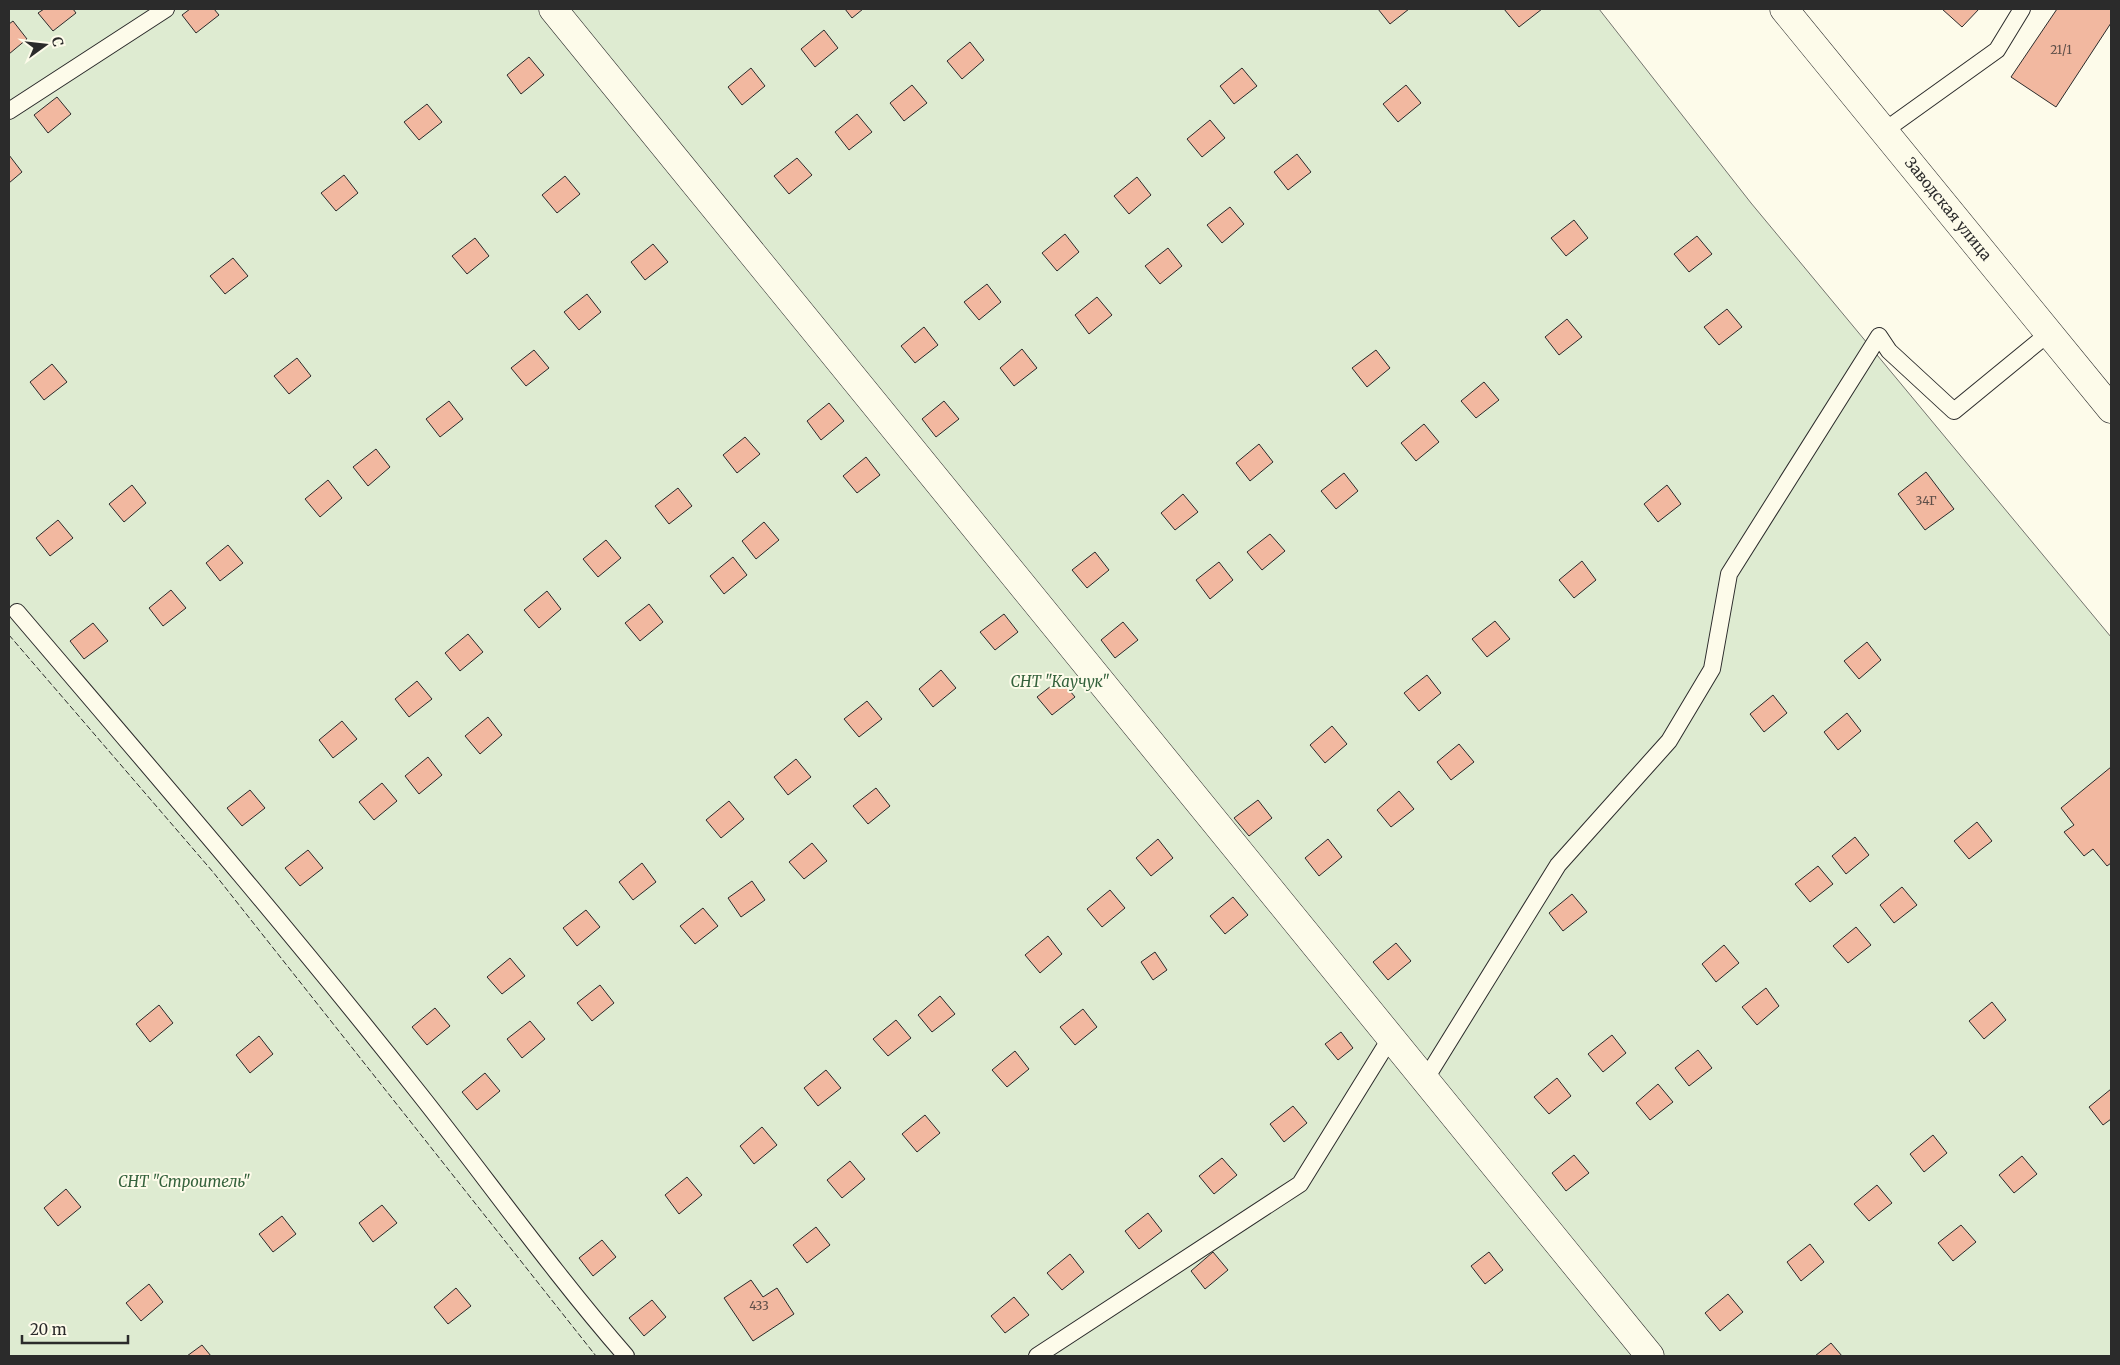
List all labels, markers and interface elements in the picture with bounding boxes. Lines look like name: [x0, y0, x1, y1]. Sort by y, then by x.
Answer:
north arrow: [20, 20, 70, 70]
text: С: [48, 35, 67, 48]
house number: 21/1: [2050, 42, 2072, 57]
street label: Заводская улица: [1901, 153, 1996, 264]
house number: 34Г: [1915, 493, 1937, 508]
park label: СНТ "Каучук": [1011, 672, 1110, 691]
park label: СНТ "Строитель": [118, 1172, 250, 1191]
house number: 433: [749, 1298, 769, 1313]
scale bar: [22, 1312, 129, 1344]
text: 20 m: [30, 1320, 67, 1339]

